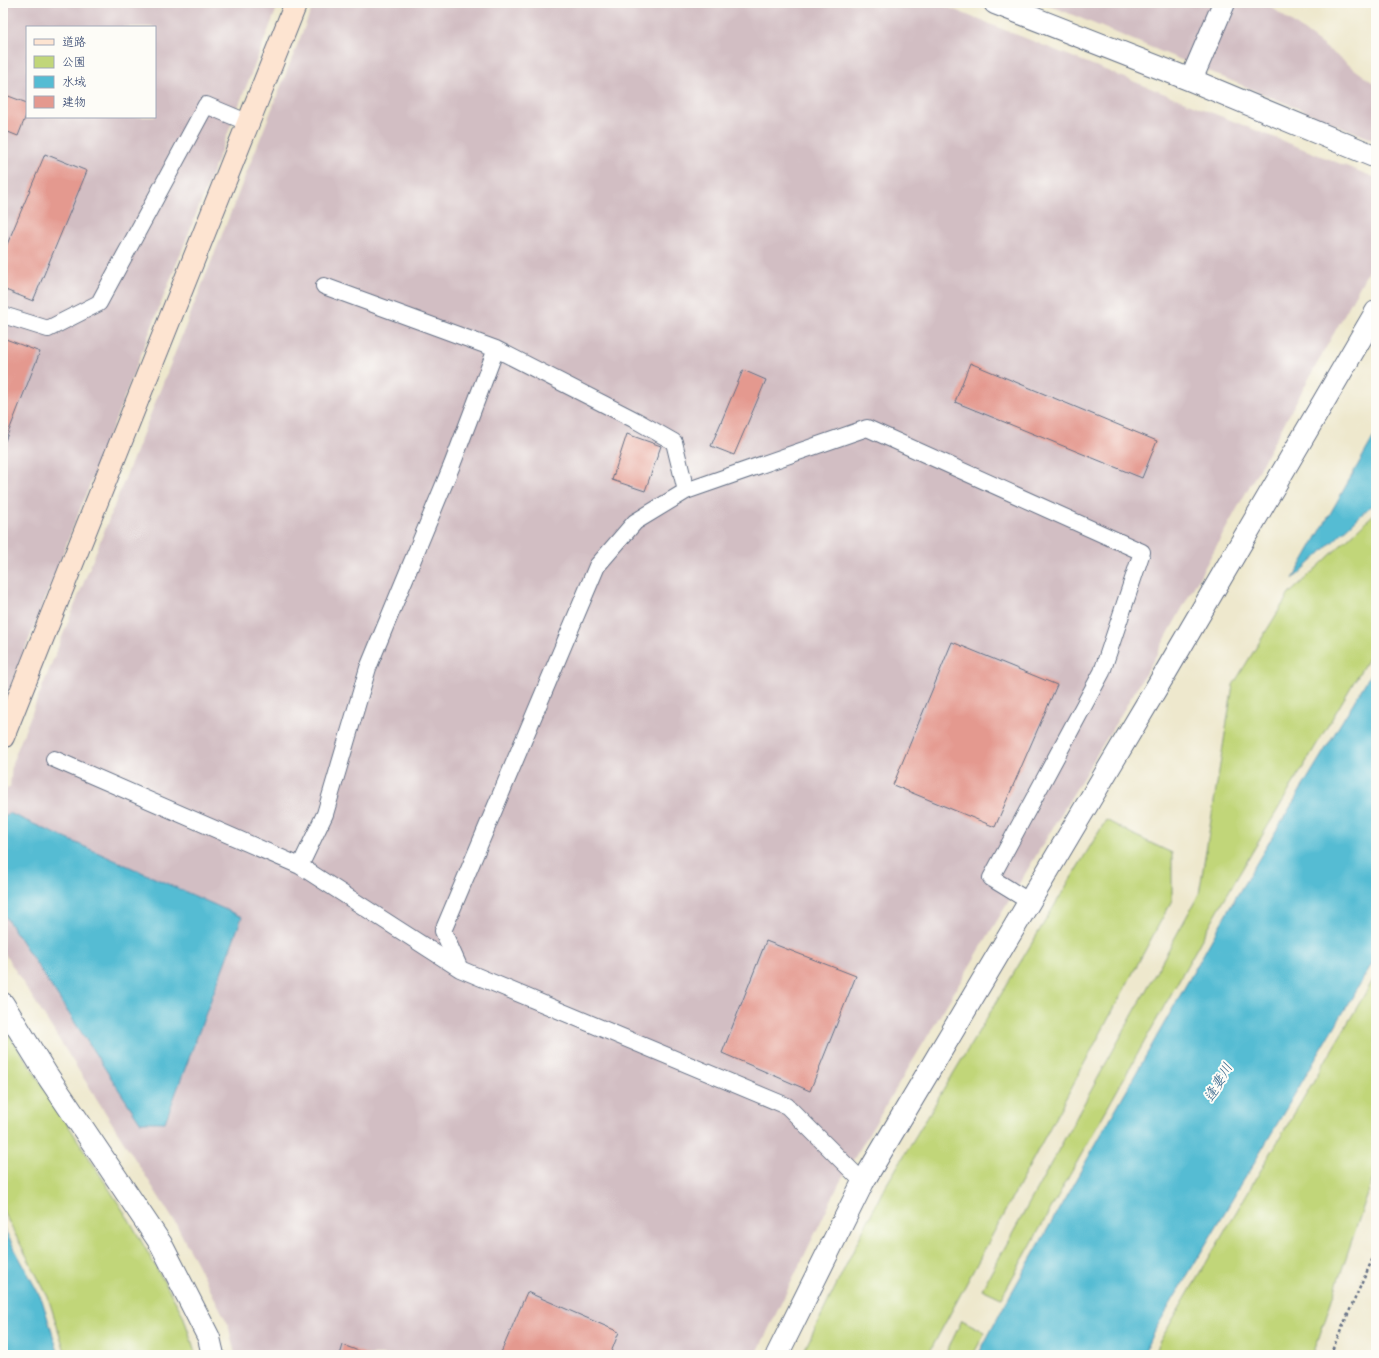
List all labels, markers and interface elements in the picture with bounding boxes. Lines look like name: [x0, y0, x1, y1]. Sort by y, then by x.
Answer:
legend: [26, 26, 156, 118]
text: 道路: [62, 34, 86, 51]
text: 公園: [62, 54, 86, 71]
text: 水域: [62, 74, 86, 91]
text: 建物: [62, 94, 86, 111]
water label: 逢妻川: [1200, 1059, 1238, 1106]

